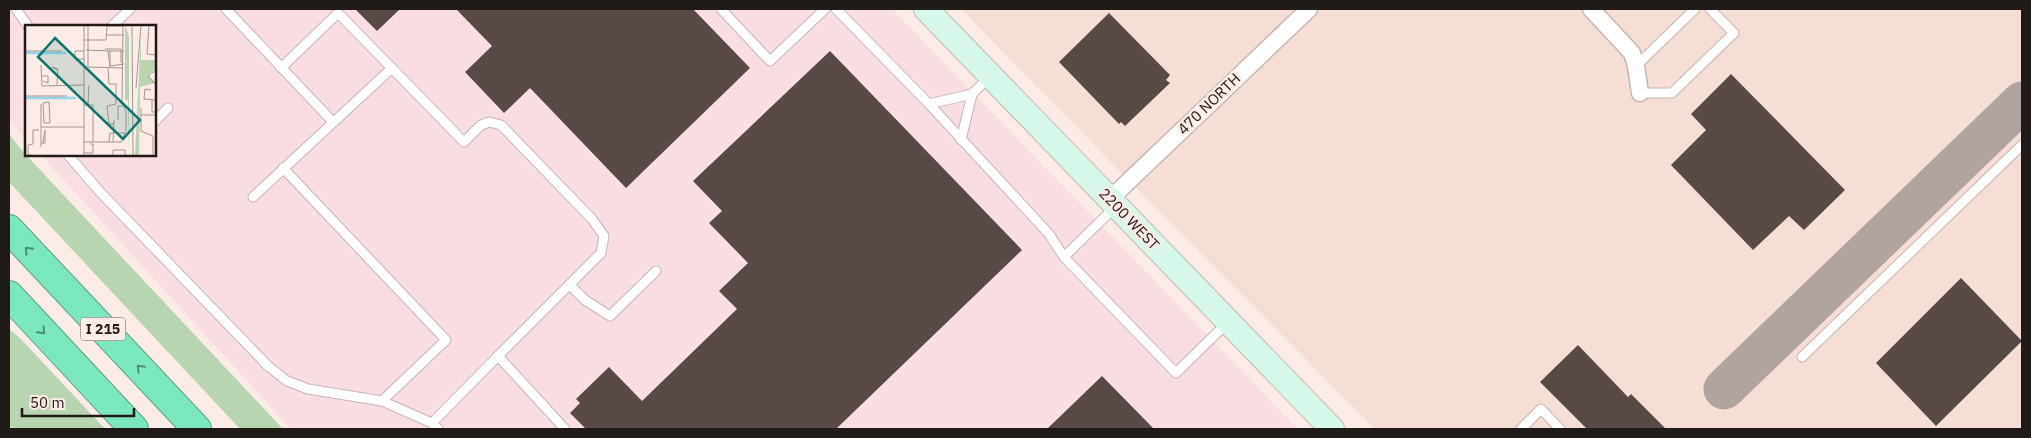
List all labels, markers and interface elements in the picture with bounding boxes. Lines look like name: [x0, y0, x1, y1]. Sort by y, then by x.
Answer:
inset map: [25, 25, 156, 156]
street label: 470 NORTH: [1173, 69, 1244, 138]
street label: 2200 WEST: [1095, 184, 1164, 254]
one-way arrow: [25, 246, 34, 255]
road number: I 215: [80, 318, 126, 340]
one-way arrow: [36, 325, 45, 334]
one-way arrow: [137, 365, 146, 374]
scale bar: [22, 386, 135, 418]
text: 50 m: [30, 393, 65, 412]

